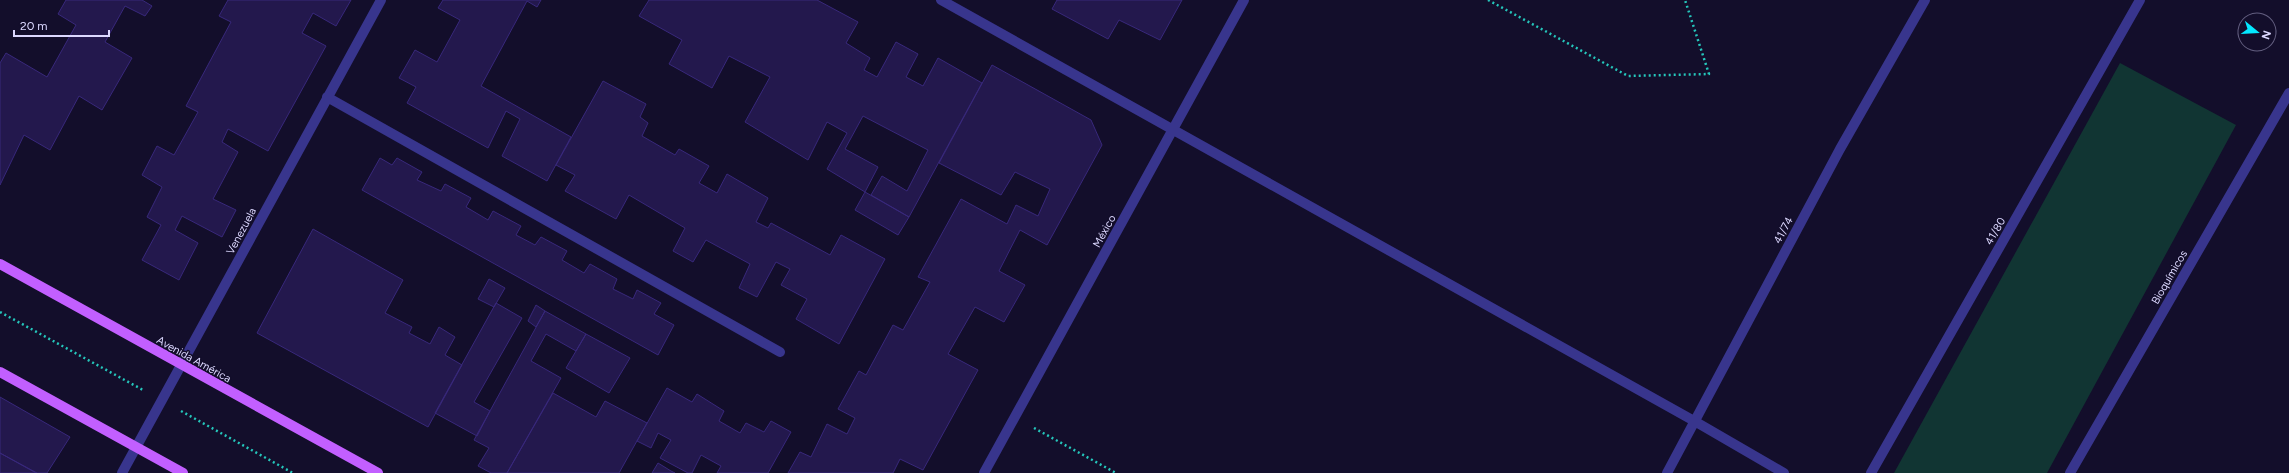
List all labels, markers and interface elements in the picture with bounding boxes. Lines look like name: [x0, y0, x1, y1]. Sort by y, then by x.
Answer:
scale bar: [14, 12, 109, 38]
north arrow: [2237, 12, 2277, 52]
text: 20 m: [20, 19, 48, 33]
text: N: [2259, 29, 2274, 41]
street label: Venezuela: [224, 206, 259, 257]
street label: México: [1090, 213, 1119, 250]
street label: 41/74: [1771, 215, 1796, 246]
street label: 41/80: [1982, 215, 2008, 247]
street label: Bioquímicos: [2149, 248, 2190, 307]
street label: Avenida América: [154, 334, 233, 385]

